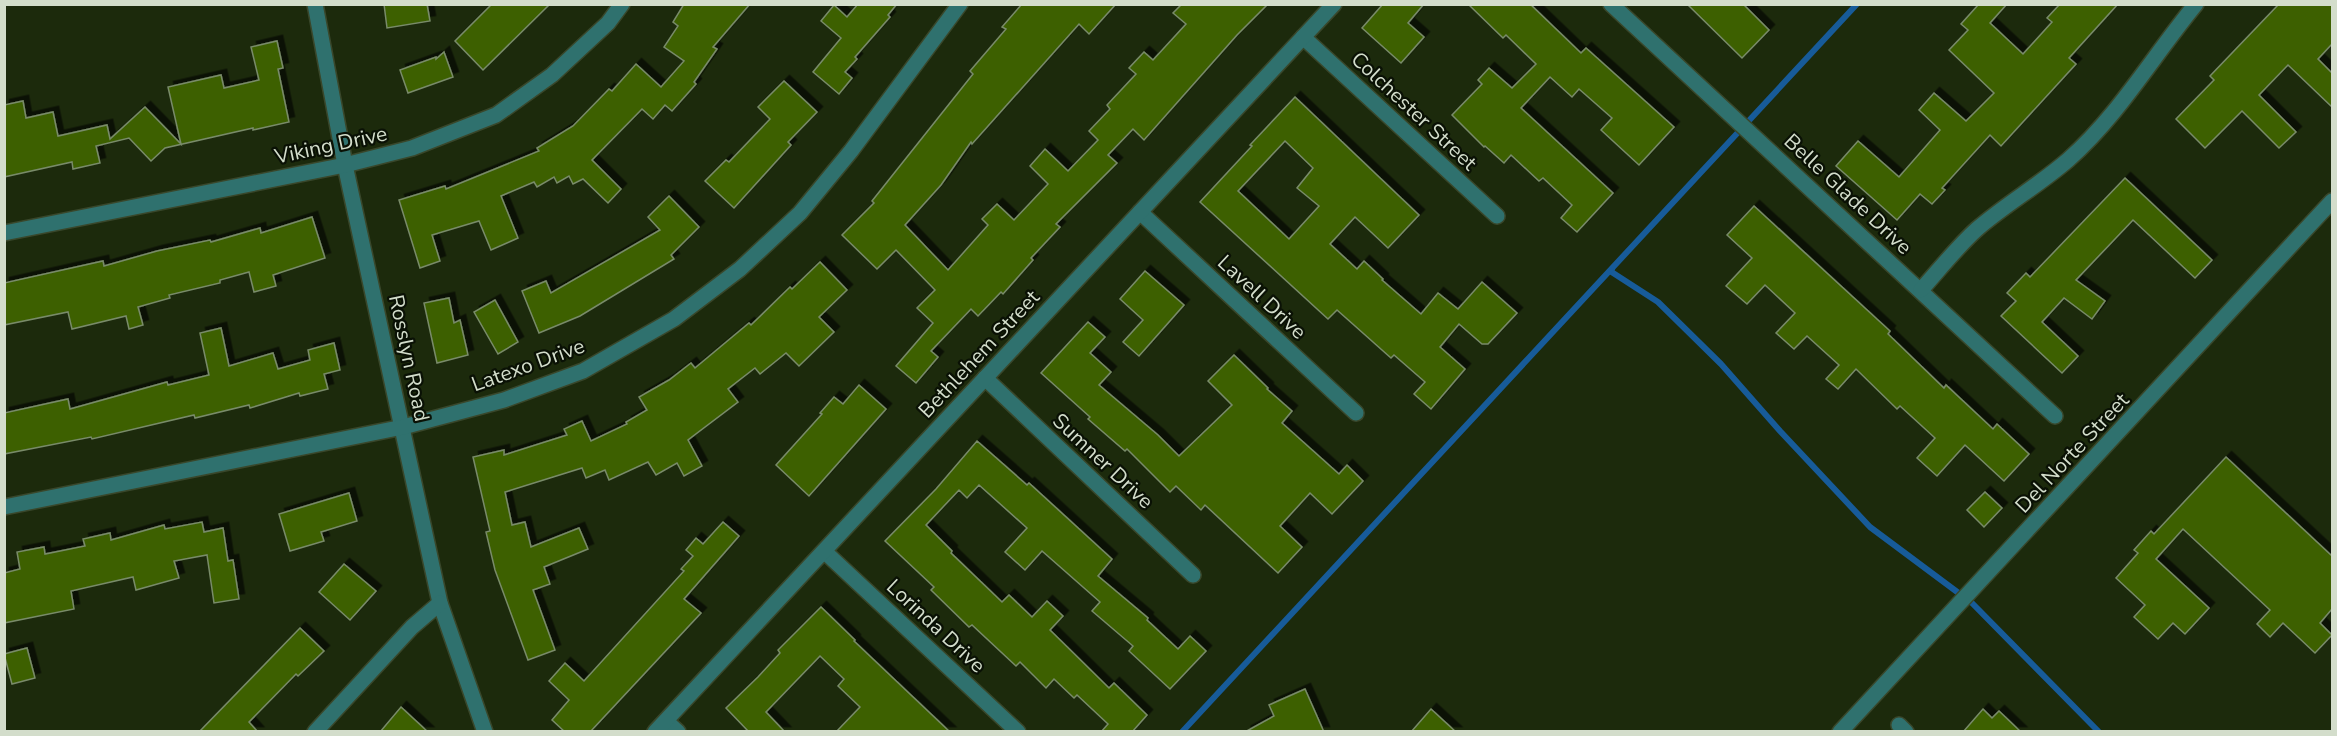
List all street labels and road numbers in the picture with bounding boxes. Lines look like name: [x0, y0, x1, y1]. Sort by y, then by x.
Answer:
street label: Colchester Street: [1345, 45, 1483, 177]
street label: Viking Drive: [271, 119, 390, 171]
street label: Belle Glade Drive: [1778, 127, 1918, 261]
street label: Lavell Drive: [1212, 249, 1312, 345]
street label: Bethlehem Street: [912, 283, 1046, 424]
street label: Rosslyn Road: [382, 292, 436, 424]
street label: Latexo Drive: [468, 332, 588, 398]
street label: Del Norte Street: [2009, 386, 2135, 519]
street label: Sumner Drive: [1046, 407, 1160, 515]
street label: Lorinda Drive: [880, 573, 992, 679]

